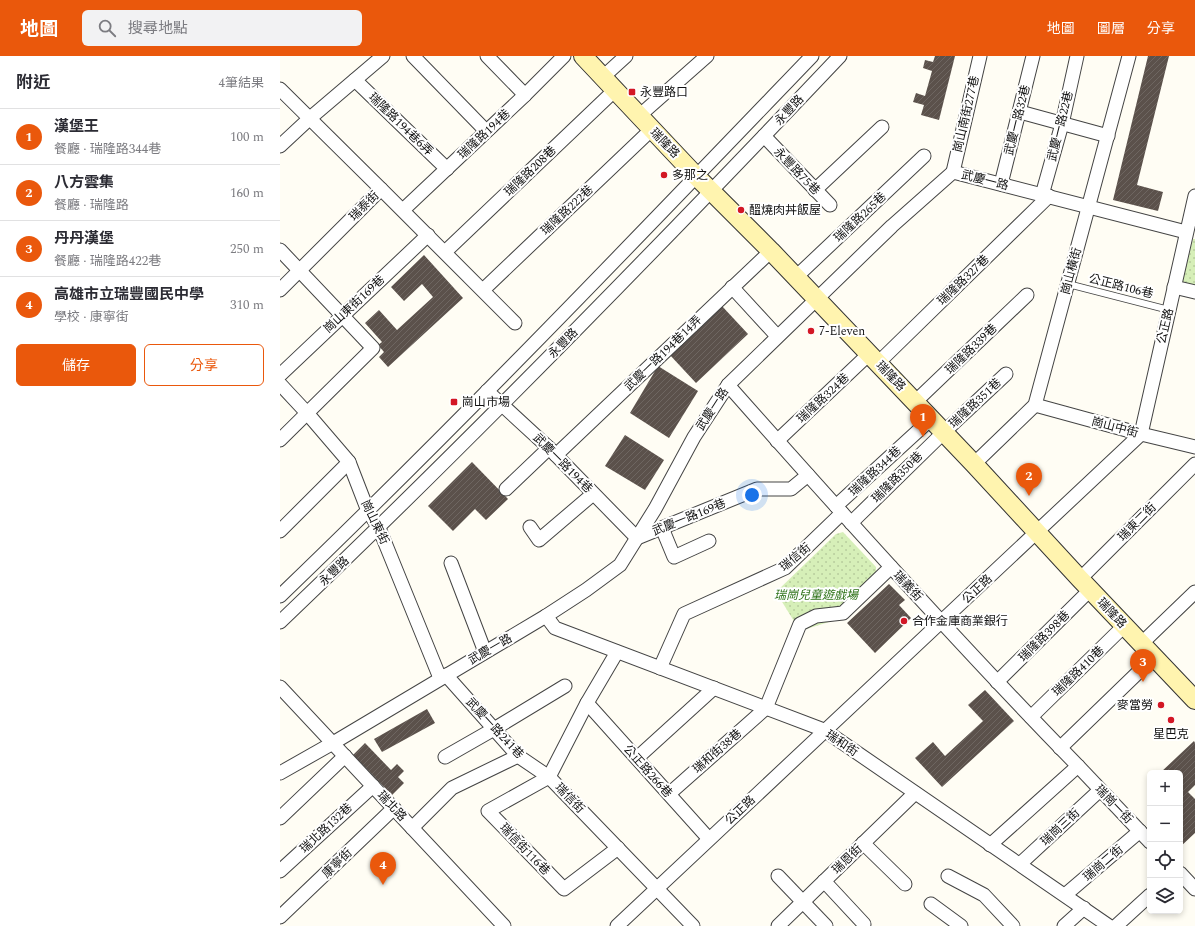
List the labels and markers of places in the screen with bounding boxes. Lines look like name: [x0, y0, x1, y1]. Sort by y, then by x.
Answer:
place label: 永豐路口: [640, 83, 688, 102]
marker: 永豐路口: [627, 87, 637, 97]
place label: 多那之: [672, 166, 708, 185]
marker: 多那之: [659, 170, 669, 180]
place label: 醞燒肉丼飯屋: [749, 201, 821, 220]
marker: 醞燒肉丼飯屋: [736, 205, 746, 215]
place label: 7-Eleven: [819, 322, 865, 341]
marker: 7-Eleven: [806, 326, 816, 336]
place label: 崗山市場: [462, 393, 510, 412]
marker: 崗山市場: [449, 397, 459, 407]
pin: 1: [910, 404, 936, 437]
pin: 2: [1016, 463, 1042, 496]
place label: 合作金庫商業銀行: [912, 612, 1008, 631]
marker: 合作金庫商業銀行: [899, 616, 909, 626]
pin: 3: [1130, 649, 1156, 682]
place label: 麥當勞: [1117, 696, 1153, 715]
marker: 麥當勞: [1156, 700, 1166, 710]
marker: 星巴克: [1166, 715, 1176, 725]
place label: 星巴克: [1153, 725, 1189, 744]
pin: 4: [370, 852, 396, 885]

